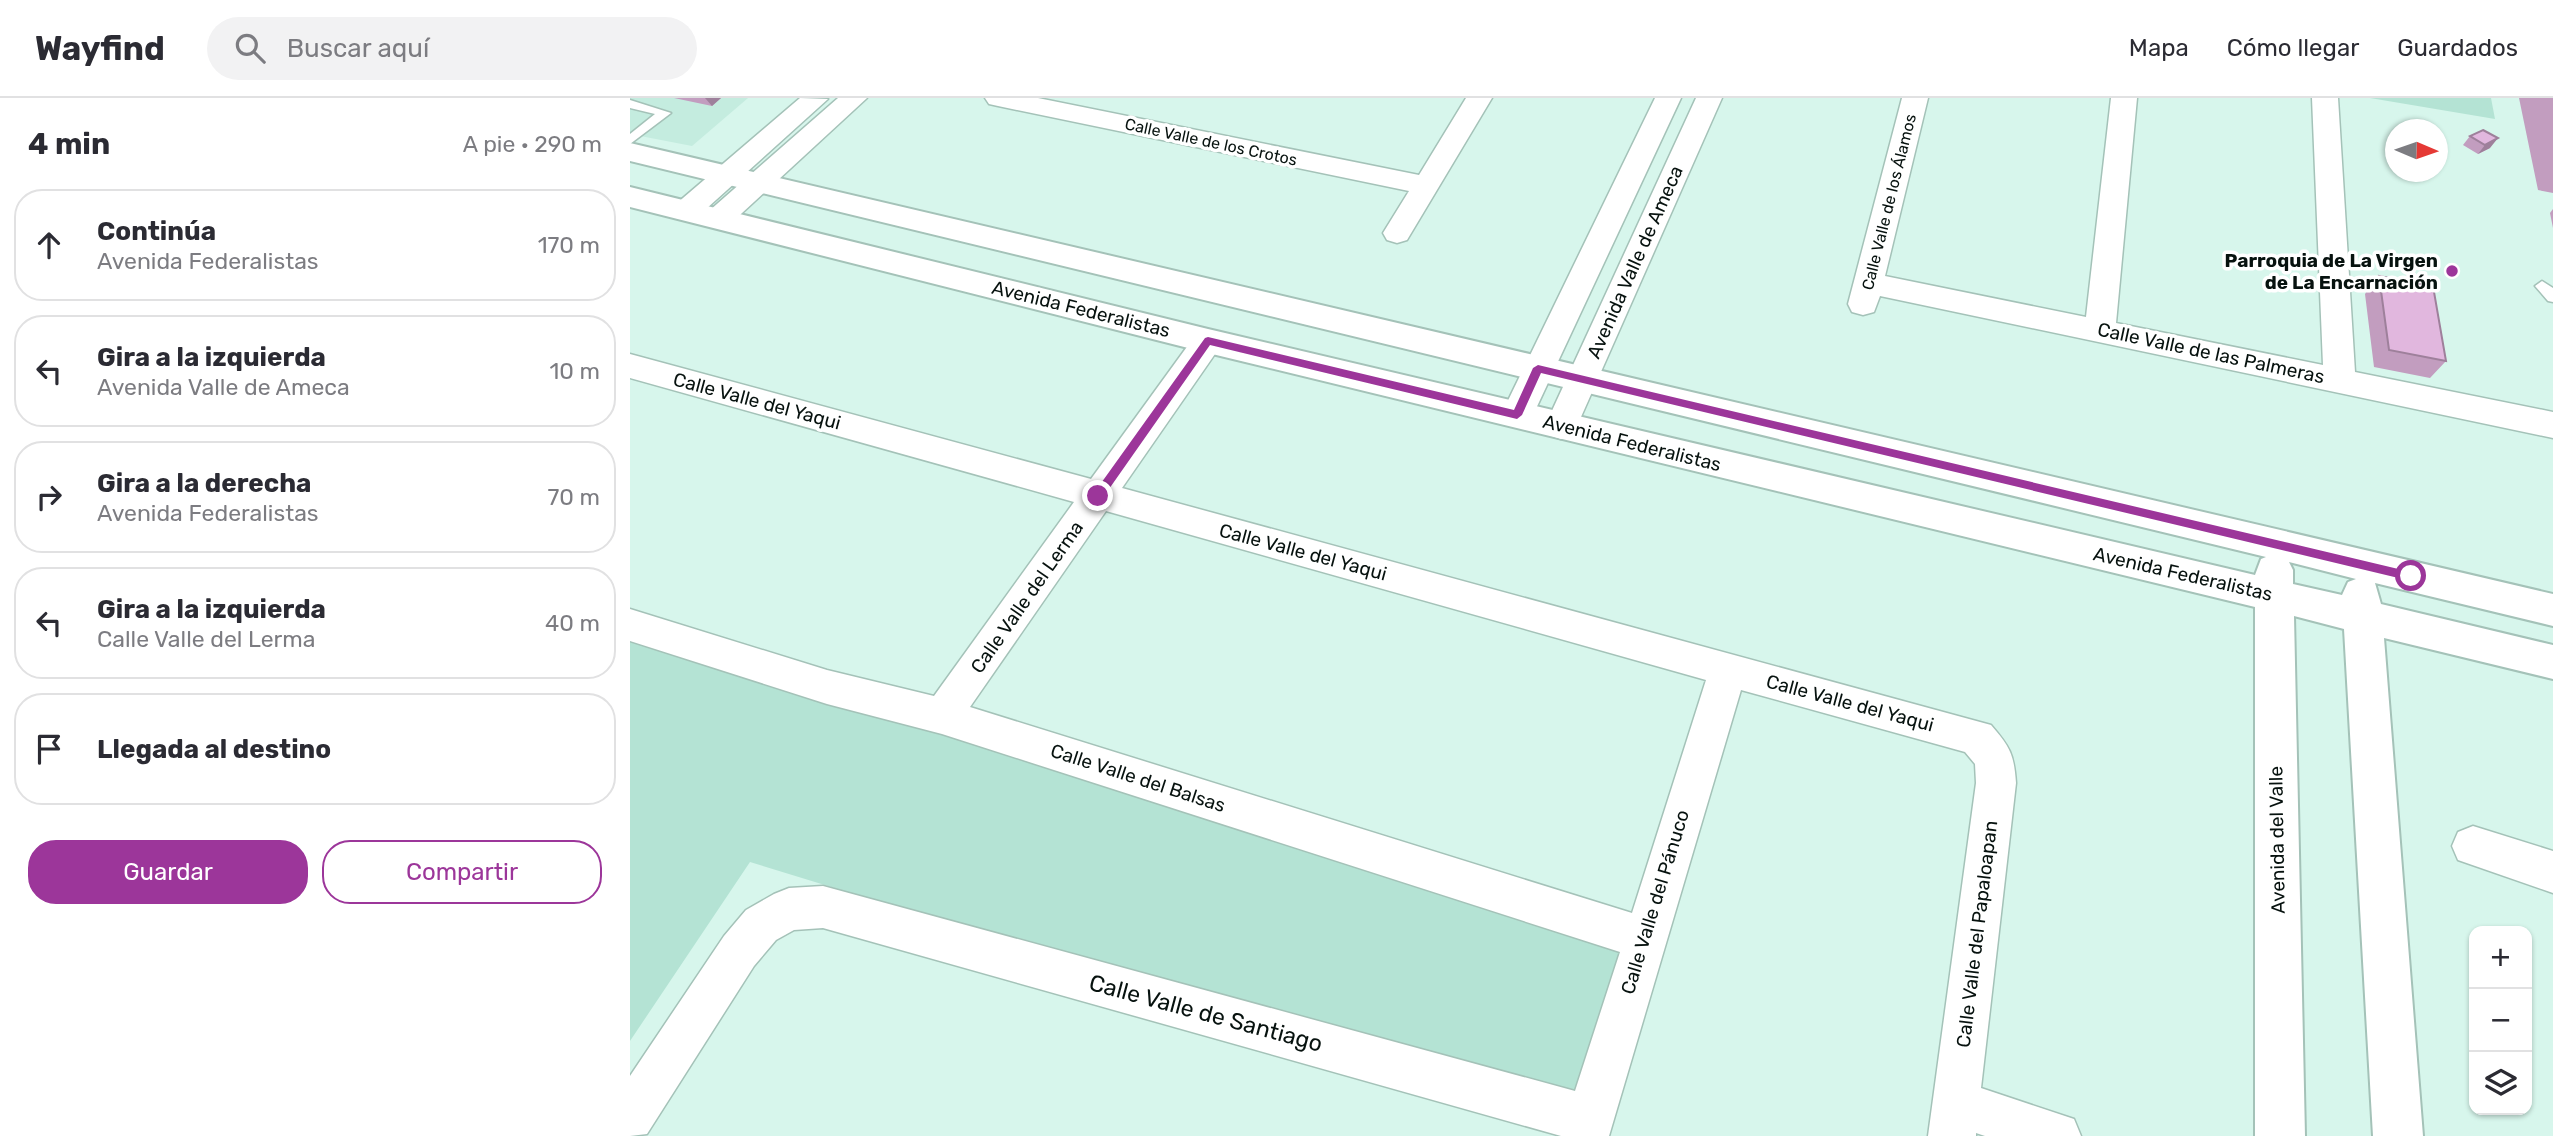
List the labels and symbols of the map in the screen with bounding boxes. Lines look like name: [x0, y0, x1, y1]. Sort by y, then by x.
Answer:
street label: Calle Valle de los Álamos: [1858, 112, 1920, 292]
street label: Calle Valle de los Crotos: [1123, 114, 1299, 170]
north arrow: [2385, 119, 2448, 182]
street label: Avenida Valle de Ameca: [1582, 162, 1688, 362]
place label: Parroquia de La Virgen de La Encarnación: [2225, 249, 2438, 294]
marker: Parroquia de La Virgen de La Encarnación: [2444, 263, 2460, 279]
street label: Avenida Federalistas: [989, 276, 1173, 342]
street label: Calle Valle de las Palmeras: [2095, 318, 2327, 388]
street label: Calle Valle del Yaqui: [671, 368, 843, 434]
street label: Avenida Federalistas: [1540, 410, 1724, 476]
route end: [1082, 480, 1113, 511]
street label: Calle Valle del Lerma: [966, 516, 1088, 678]
street label: Calle Valle del Yaqui: [1217, 519, 1389, 585]
street label: Avenida Federalistas: [2091, 542, 2275, 606]
route start: [2395, 560, 2426, 591]
street label: Calle Valle del Yaqui: [1764, 670, 1936, 736]
street label: Calle Valle del Balsas: [1048, 739, 1228, 817]
street label: Avenida del Valle: [2264, 766, 2290, 914]
street label: Calle Valle del Pánuco: [1616, 807, 1694, 997]
street label: Calle Valle del Papaloapan: [1952, 819, 2002, 1049]
street label: Calle Valle de Santiago: [1086, 968, 1326, 1058]

